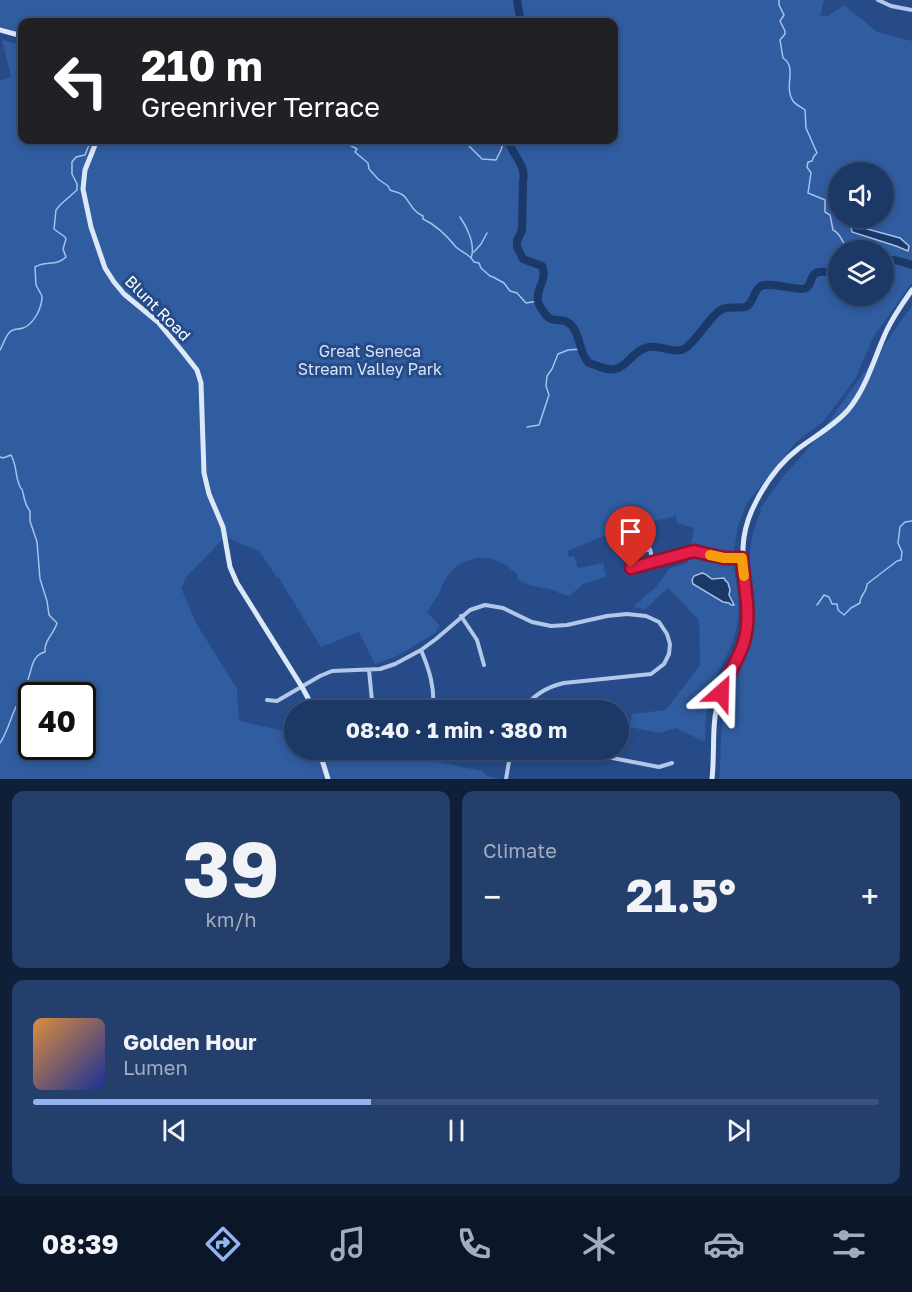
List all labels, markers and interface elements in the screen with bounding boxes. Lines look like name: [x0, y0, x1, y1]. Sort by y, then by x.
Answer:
text: 210 m: [141, 40, 263, 90]
icon: left: [42, 42, 120, 120]
text: Greenriver Terrace: [141, 91, 380, 123]
map controls: [828, 162, 894, 306]
button: sound: [828, 162, 894, 228]
button: layers: [828, 240, 894, 306]
street label: Blunt Road: [121, 271, 195, 345]
park label: Great Seneca Stream Valley Park: [298, 341, 442, 379]
pin: [605, 506, 656, 568]
icon: arrive: [614, 515, 647, 548]
position arrow: [689, 661, 753, 725]
speed limit sign: 40: [18, 682, 96, 760]
text: 08:40 · 1 min · 380 m: [346, 716, 567, 743]
text: 39: [182, 821, 280, 914]
text: Climate: [483, 838, 557, 862]
text: 21.5°: [626, 868, 736, 922]
text: −: [483, 877, 501, 916]
text: +: [861, 877, 879, 916]
text: km/h: [206, 907, 256, 931]
text: Golden Hour: [123, 1028, 257, 1055]
text: Lumen: [123, 1055, 188, 1079]
icon: previous: [158, 1114, 191, 1147]
icon: pause: [440, 1114, 473, 1147]
icon: next: [722, 1114, 755, 1147]
icon: directions: [202, 1223, 244, 1265]
icon: music: [327, 1223, 369, 1265]
icon: phone: [453, 1223, 495, 1265]
icon: climate: [578, 1223, 620, 1265]
icon: car: [703, 1223, 745, 1265]
icon: filters: [828, 1223, 870, 1265]
text: 08:39: [42, 1228, 119, 1260]

